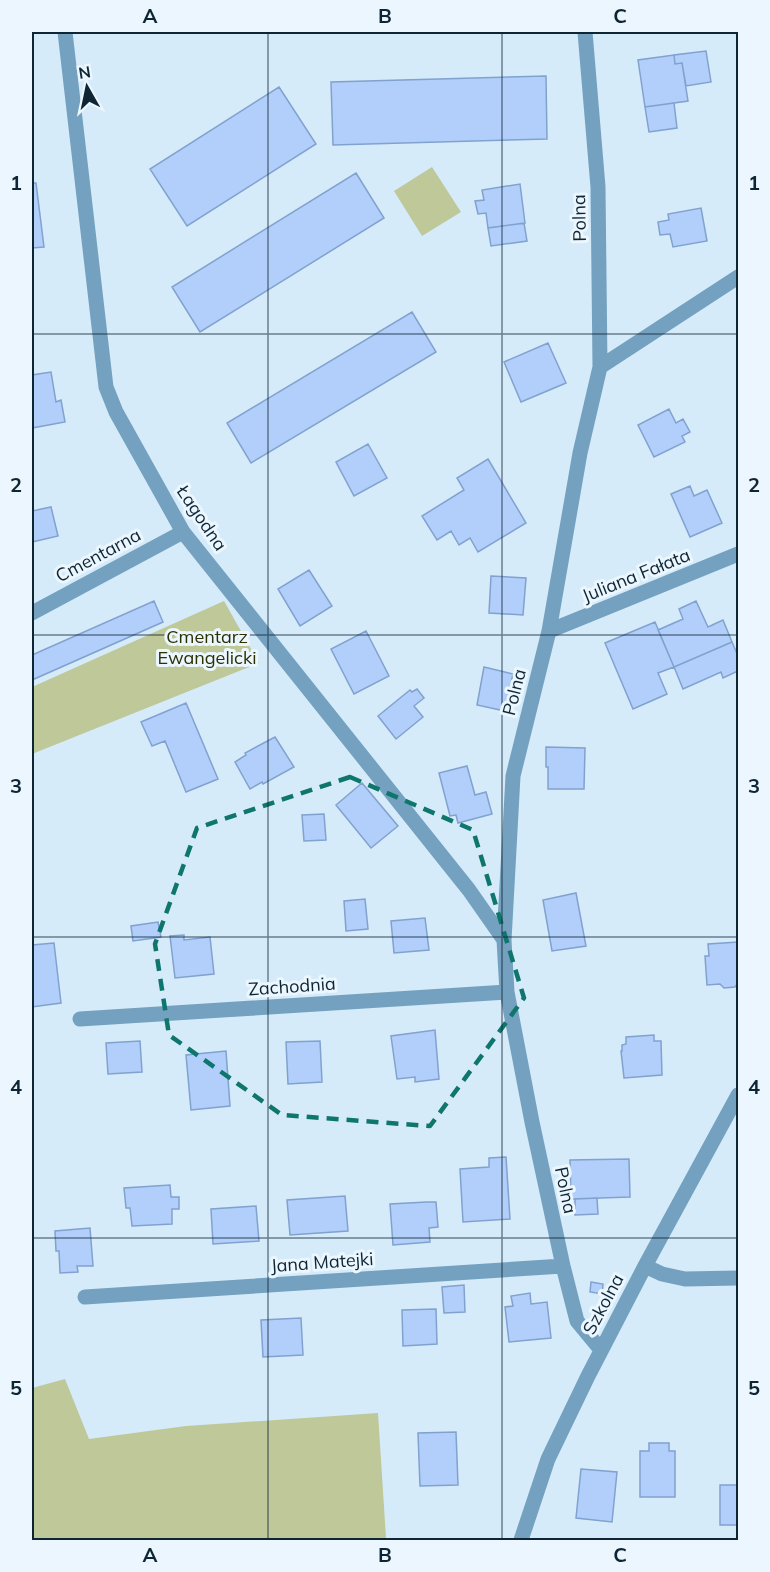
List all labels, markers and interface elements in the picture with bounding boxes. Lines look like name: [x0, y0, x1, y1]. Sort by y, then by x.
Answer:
text: A: [143, 3, 158, 28]
text: B: [378, 3, 392, 28]
text: C: [613, 3, 627, 28]
north arrow: [57, 57, 117, 117]
text: N: [77, 61, 92, 83]
text: 1: [10, 170, 22, 195]
text: 1: [748, 170, 760, 195]
street label: Polna: [567, 194, 591, 242]
text: 2: [10, 472, 22, 497]
text: 2: [748, 472, 760, 497]
street label: Łagodna: [171, 480, 232, 555]
street label: Cmentarna: [51, 523, 145, 587]
street label: Juliana Fałata: [579, 543, 693, 607]
park label: Cmentarz Ewangelicki: [158, 625, 256, 669]
street label: Polna: [497, 666, 531, 718]
text: 3: [10, 773, 22, 798]
text: 3: [748, 773, 760, 798]
street label: Zachodnia: [248, 971, 336, 1001]
text: 4: [10, 1074, 22, 1099]
text: 4: [748, 1074, 760, 1099]
street label: Polna: [550, 1165, 582, 1215]
street label: Jana Matejki: [270, 1247, 374, 1277]
street label: Szkolna: [577, 1270, 629, 1338]
text: 5: [10, 1375, 22, 1400]
text: 5: [748, 1375, 760, 1400]
text: A: [143, 1542, 158, 1567]
text: B: [378, 1542, 392, 1567]
text: C: [613, 1542, 627, 1567]

